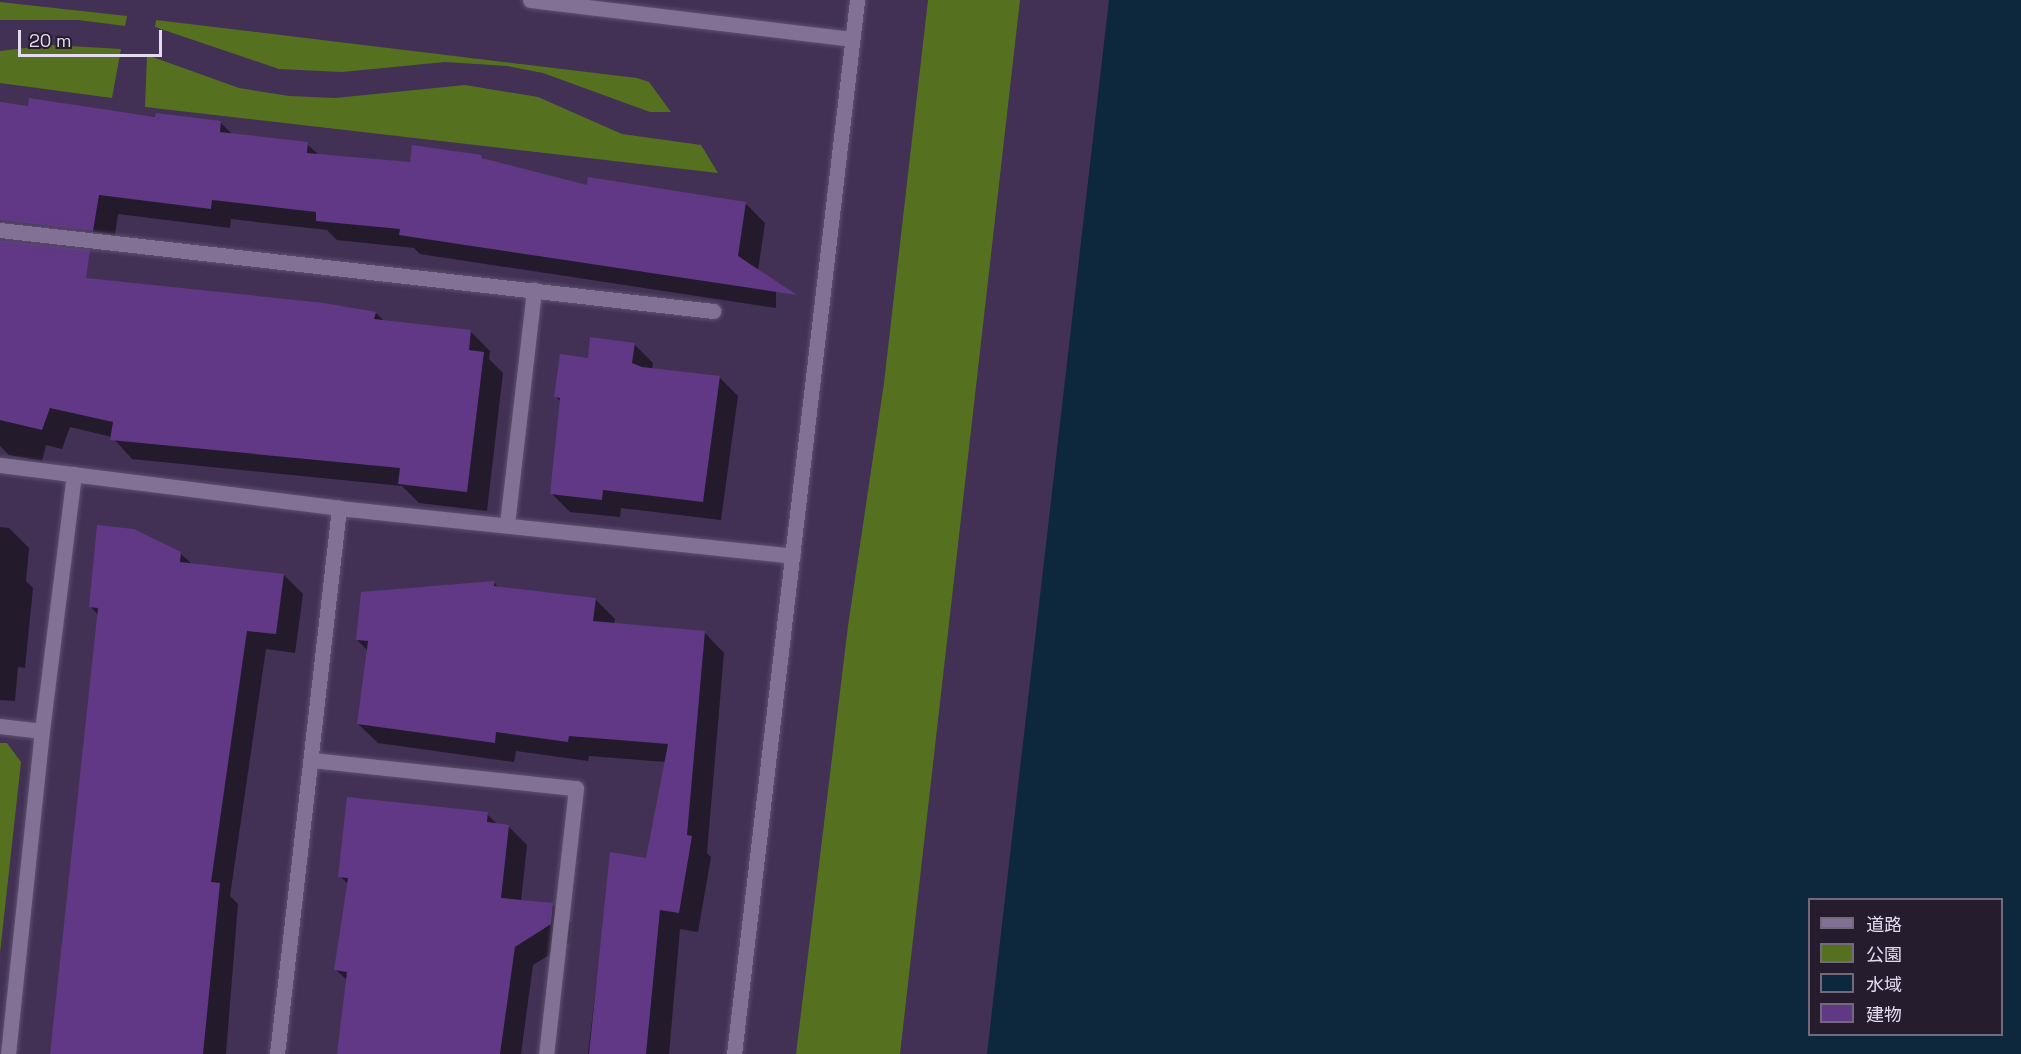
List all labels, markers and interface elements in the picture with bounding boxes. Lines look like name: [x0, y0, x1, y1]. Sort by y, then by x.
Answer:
scale bar: [21, 18, 165, 56]
text: 20 m: [29, 29, 72, 52]
legend: [1808, 898, 2003, 1036]
text: 道路: [1866, 913, 1902, 936]
text: 公園: [1866, 943, 1902, 966]
text: 水域: [1866, 973, 1902, 996]
text: 建物: [1866, 1003, 1902, 1026]

